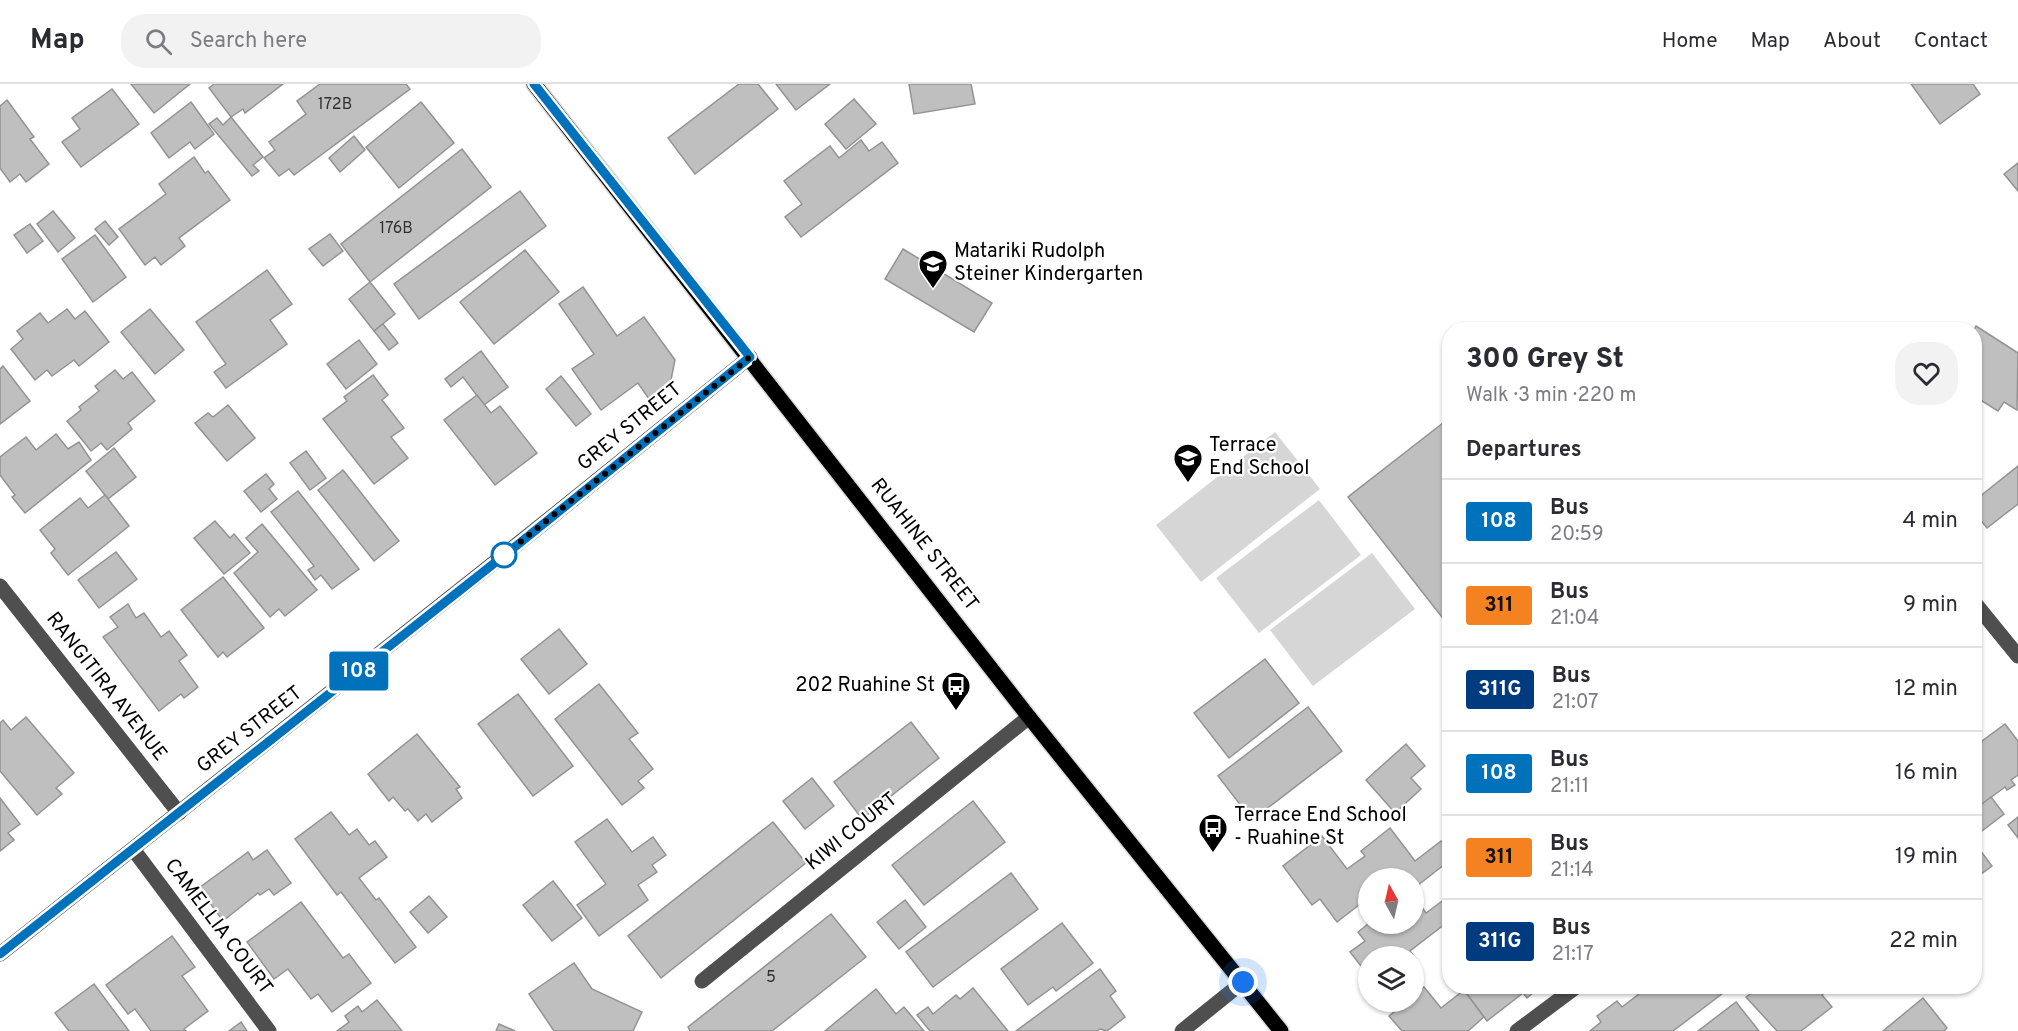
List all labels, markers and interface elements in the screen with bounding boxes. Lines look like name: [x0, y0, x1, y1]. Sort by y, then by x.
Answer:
search box: [121, 14, 541, 68]
text: Map: [30, 23, 85, 59]
icon: search: [142, 25, 175, 58]
text: Search here: [190, 28, 307, 55]
text: Home: [1662, 28, 1718, 55]
text: Map: [1751, 28, 1790, 55]
text: About: [1823, 28, 1881, 55]
text: Contact: [1914, 28, 1988, 55]
house number: 172B: [318, 95, 352, 115]
house number: 176B: [379, 219, 413, 239]
place label: Matariki Rudolph Steiner Kindergarten: [954, 239, 1143, 288]
school or university icon: Matariki Rudolph Steiner Kindergarten: [917, 248, 949, 290]
text: 300 Grey St: [1466, 342, 1624, 378]
button: heart: [1895, 342, 1958, 405]
street label: GREY STREET: [572, 377, 688, 477]
text: Walk · 3 min · 220 m: [1466, 383, 1636, 409]
place label: Terrace End School: [1209, 433, 1309, 482]
text: Departures: [1466, 437, 1582, 464]
school or university icon: Terrace End School: [1172, 442, 1204, 484]
street label: RUAHINE STREET: [864, 473, 984, 617]
text: Bus: [1550, 495, 1589, 522]
text: 108: [1481, 508, 1517, 535]
text: 4 min: [1903, 508, 1958, 535]
text: 20:59: [1550, 522, 1604, 548]
unlabelled marker: [491, 542, 517, 568]
text: Bus: [1550, 579, 1589, 606]
text: 311: [1484, 592, 1514, 619]
text: 9 min: [1903, 592, 1958, 619]
text: 21:04: [1550, 606, 1599, 632]
street label: RANGITIRA AVENUE: [40, 607, 172, 767]
line badge: 108: [324, 652, 394, 690]
text: 108: [341, 658, 377, 685]
text: Bus: [1552, 663, 1591, 690]
bus stop icon: 202 Ruahine St: [940, 670, 972, 712]
place label: 202 Ruahine St: [795, 673, 935, 699]
text: 311G: [1478, 676, 1522, 703]
text: 12 min: [1895, 676, 1958, 703]
street label: GREY STREET: [192, 681, 308, 779]
text: 21:07: [1552, 690, 1599, 716]
text: Bus: [1550, 747, 1589, 774]
text: 108: [1481, 760, 1517, 787]
text: 16 min: [1895, 760, 1958, 787]
text: 21:11: [1550, 774, 1589, 800]
street label: KIWI COURT: [801, 787, 903, 877]
place label: Terrace End School - Ruahine St: [1234, 803, 1407, 852]
bus stop icon: Terrace End School - Ruahine St: [1197, 812, 1229, 854]
text: Bus: [1550, 831, 1589, 858]
text: 311: [1484, 844, 1514, 871]
text: 19 min: [1895, 844, 1958, 871]
street label: CAMELLIA COURT: [158, 854, 278, 1000]
text: 21:14: [1550, 858, 1594, 884]
north arrow: [1358, 868, 1424, 934]
map controls: [1358, 868, 1424, 1012]
text: Bus: [1552, 915, 1591, 942]
text: 311G: [1478, 928, 1522, 955]
text: 22 min: [1889, 928, 1958, 955]
text: 21:17: [1552, 942, 1594, 968]
button: layers: [1358, 946, 1424, 1012]
your location: [1228, 967, 1258, 997]
house number: 5: [766, 968, 776, 988]

